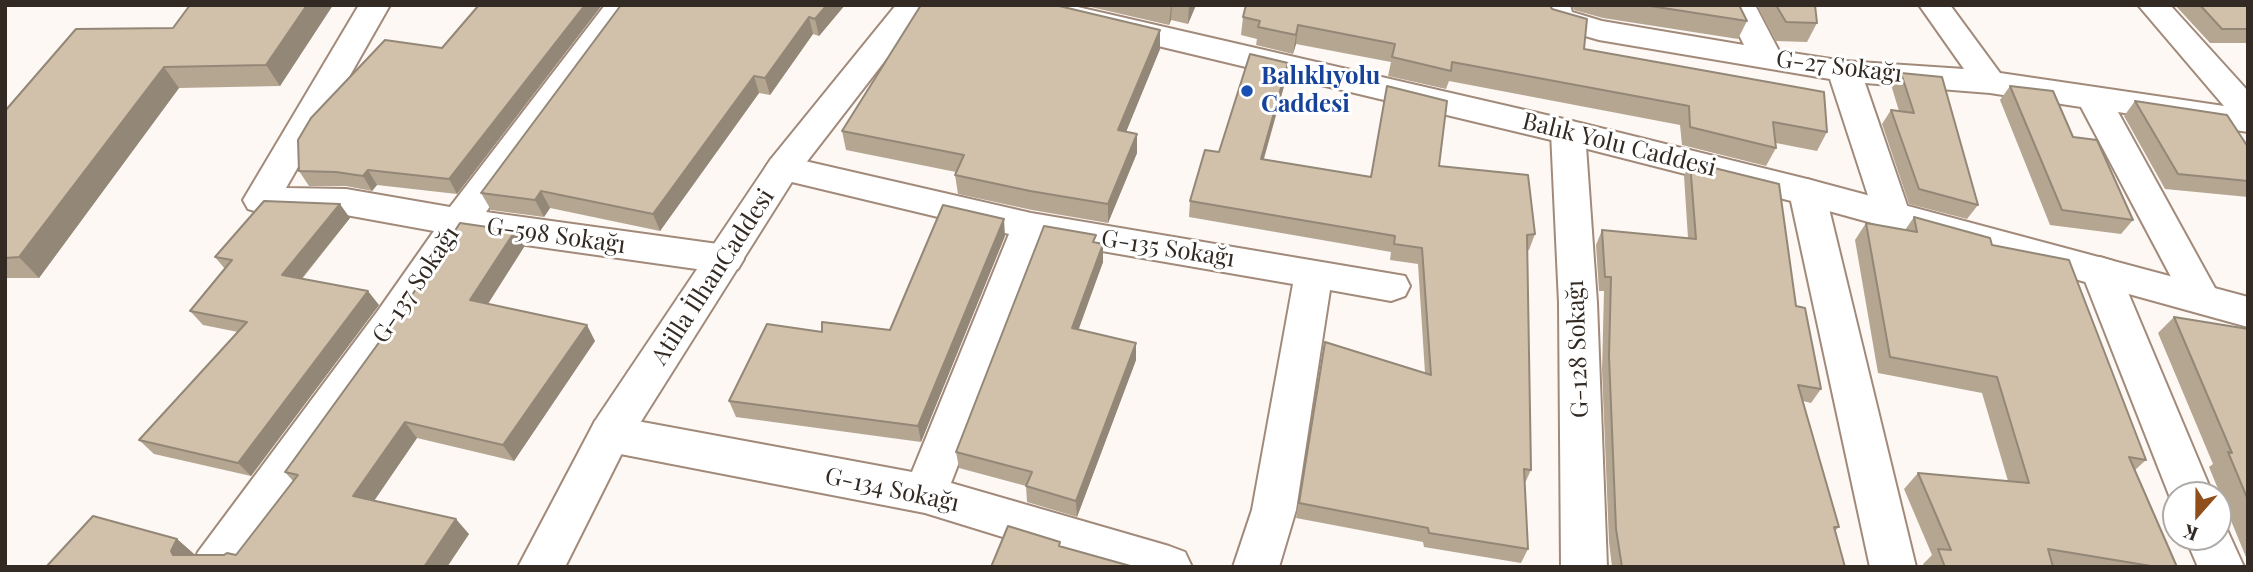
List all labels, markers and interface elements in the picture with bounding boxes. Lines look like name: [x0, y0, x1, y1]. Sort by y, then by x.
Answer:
street label: G-27 Sokağı: [1774, 45, 1904, 89]
place label: Balıklıyolu Caddesi: [1261, 63, 1380, 119]
marker: Balıklıyolu Caddesi: [1239, 83, 1255, 99]
street label: Balık Yolu Caddesi: [1519, 107, 1719, 183]
street label: Atilla İlhanCaddesi: [645, 184, 781, 370]
street label: G-598 Sokağı: [485, 212, 627, 260]
street label: G-137 Sokağı: [366, 221, 466, 349]
street label: G-135 Sokağı: [1099, 224, 1237, 274]
street label: G-128 Sokağı: [1561, 279, 1595, 419]
street label: G-134 Sokağı: [822, 462, 962, 518]
north arrow: [2162, 481, 2232, 551]
text: K: [2179, 519, 2201, 548]

